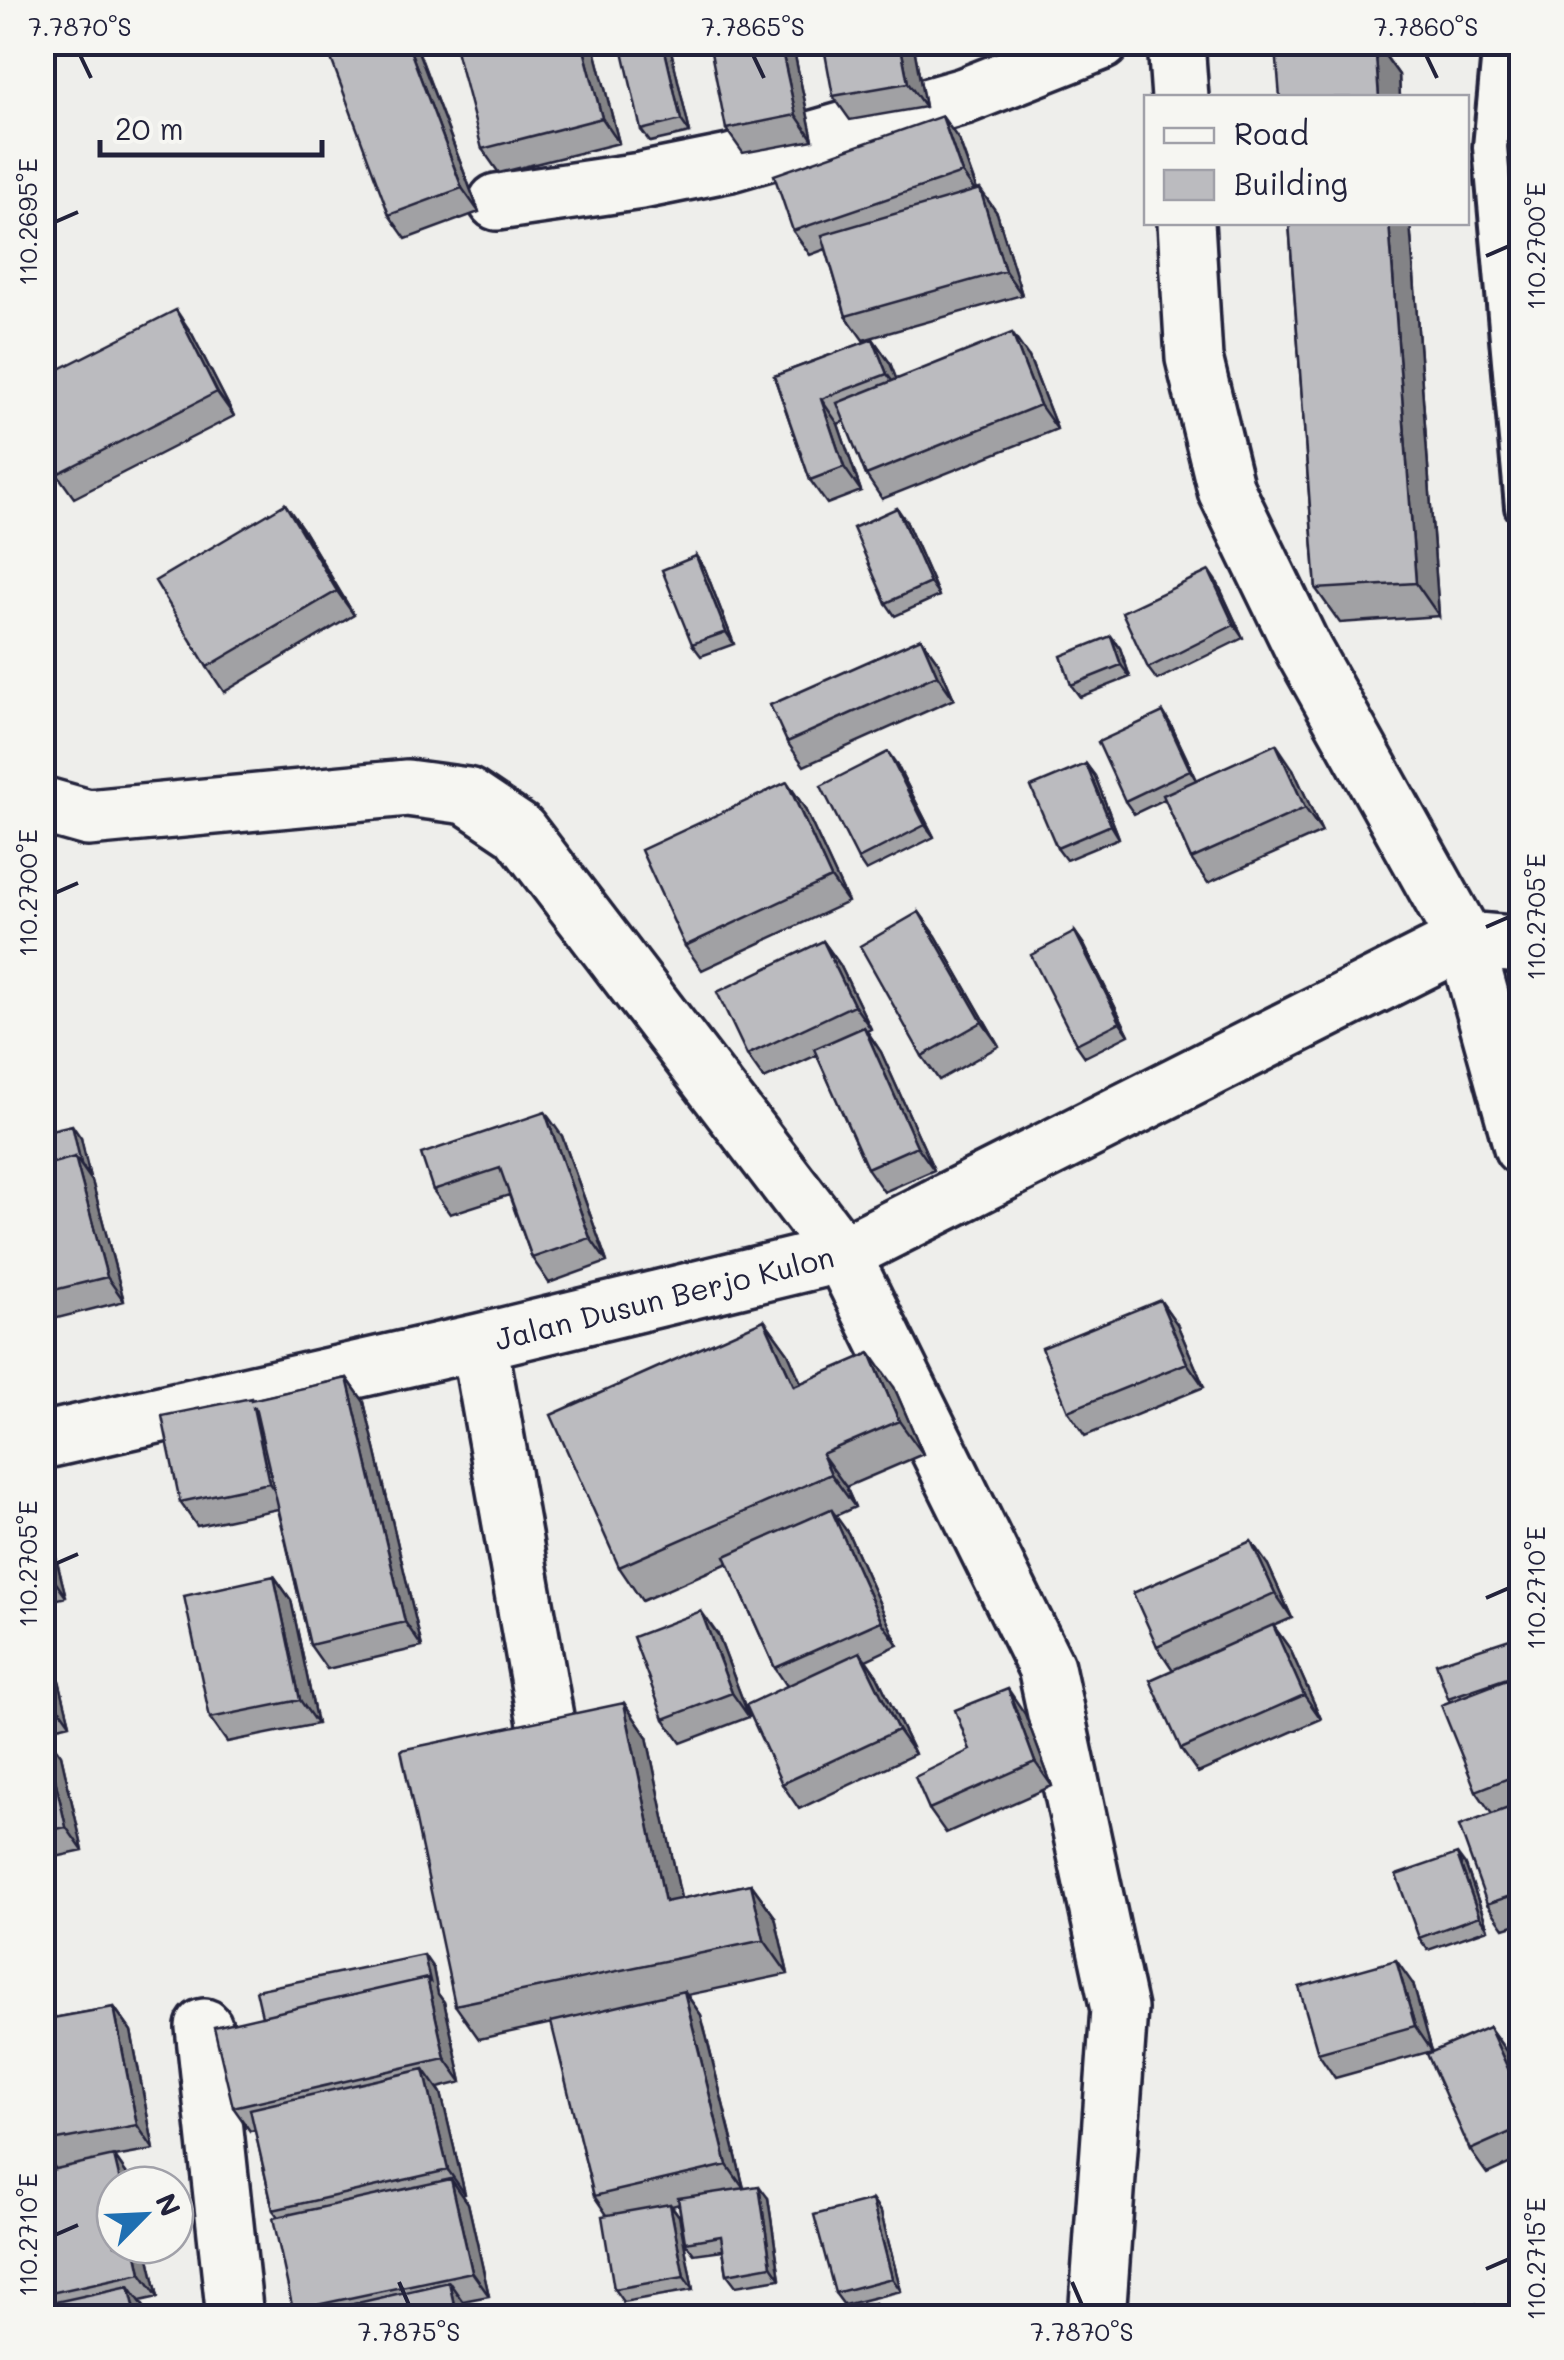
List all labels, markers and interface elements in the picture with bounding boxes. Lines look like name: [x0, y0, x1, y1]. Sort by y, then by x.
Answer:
text: 7.7870°S: [28, 10, 132, 42]
text: 7.7865°S: [701, 10, 805, 42]
text: 7.7860°S: [1374, 10, 1478, 42]
scale bar: [100, 95, 322, 157]
legend: [1144, 95, 1469, 225]
text: 20 m: [115, 108, 184, 148]
text: Road: [1234, 113, 1309, 153]
text: 110.2695°E: [11, 158, 43, 286]
text: Building: [1234, 163, 1348, 203]
text: 110.2700°E: [1519, 182, 1551, 310]
text: 110.2700°E: [11, 829, 43, 957]
text: 110.2705°E: [1519, 854, 1551, 980]
street label: Jalan Dusun Berjo Kulon: [490, 1235, 838, 1359]
text: 110.2705°E: [11, 1501, 43, 1627]
text: 110.2710°E: [1519, 1526, 1551, 1650]
north arrow: [95, 2165, 195, 2265]
text: 110.2710°E: [11, 2173, 43, 2297]
text: N: [148, 2187, 190, 2221]
text: 110.2715°E: [1519, 2198, 1551, 2320]
text: 7.7875°S: [358, 2315, 460, 2347]
text: 7.7870°S: [1030, 2315, 1134, 2347]

